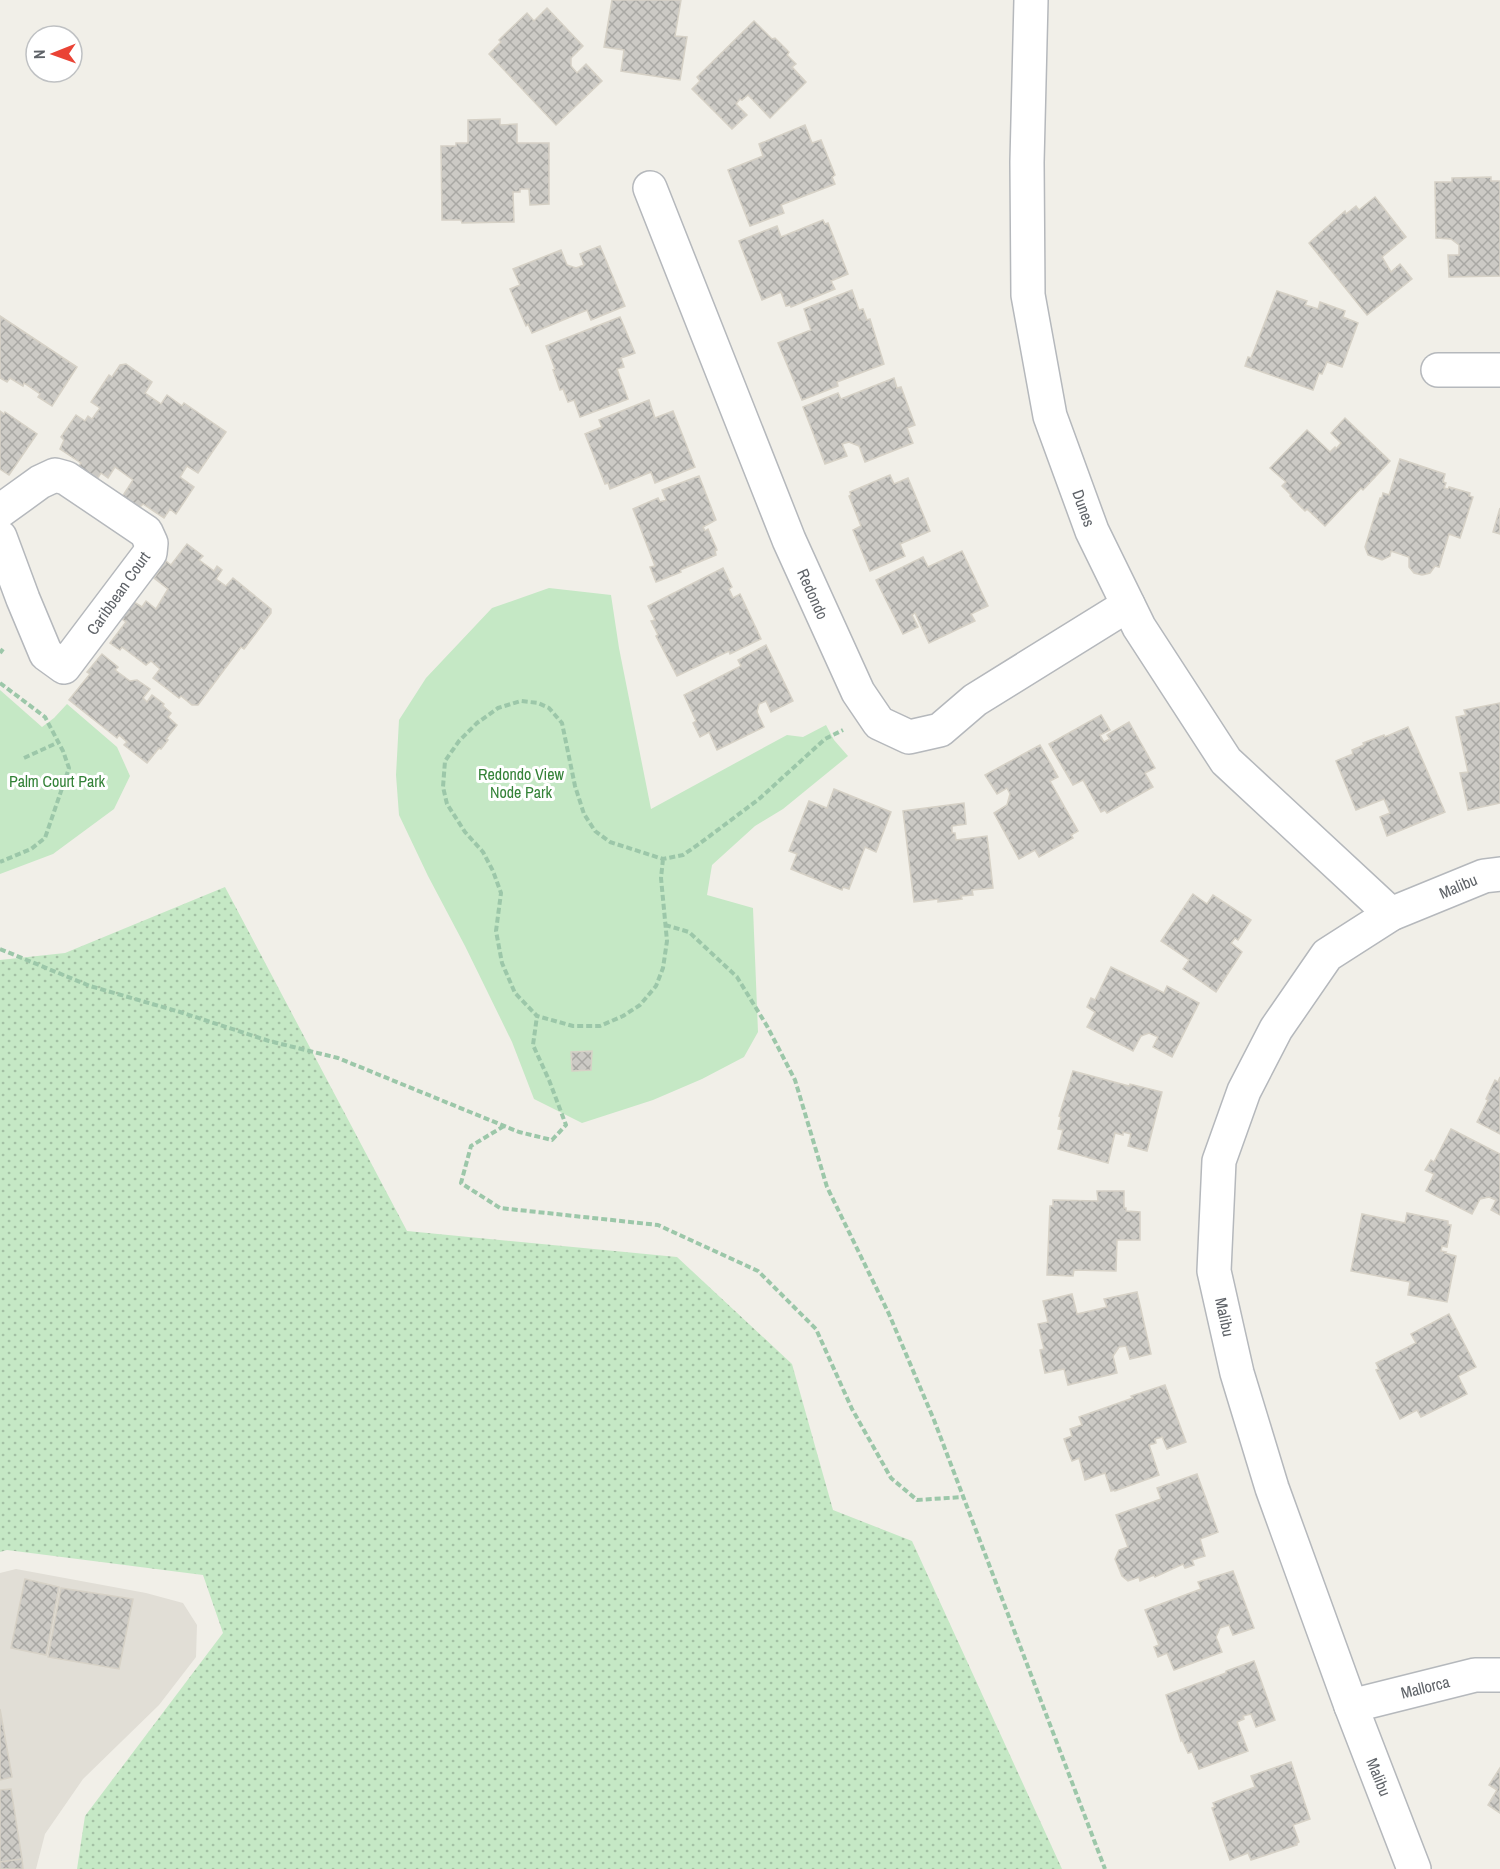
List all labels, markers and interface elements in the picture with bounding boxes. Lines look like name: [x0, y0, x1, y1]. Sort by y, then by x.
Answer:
north arrow: [24, 24, 84, 84]
text: N: [28, 49, 50, 59]
street label: Dunes: [1067, 486, 1101, 530]
street label: Caribbean Court: [81, 547, 155, 639]
street label: Redondo: [792, 565, 834, 623]
park label: Redondo View Node Park: [478, 763, 564, 803]
park label: Palm Court Park: [9, 770, 106, 792]
street label: Malibu: [1436, 868, 1480, 904]
street label: Malibu: [1210, 1295, 1240, 1339]
street label: Mallorca: [1398, 1670, 1452, 1704]
street label: Malibu: [1361, 1755, 1397, 1799]

